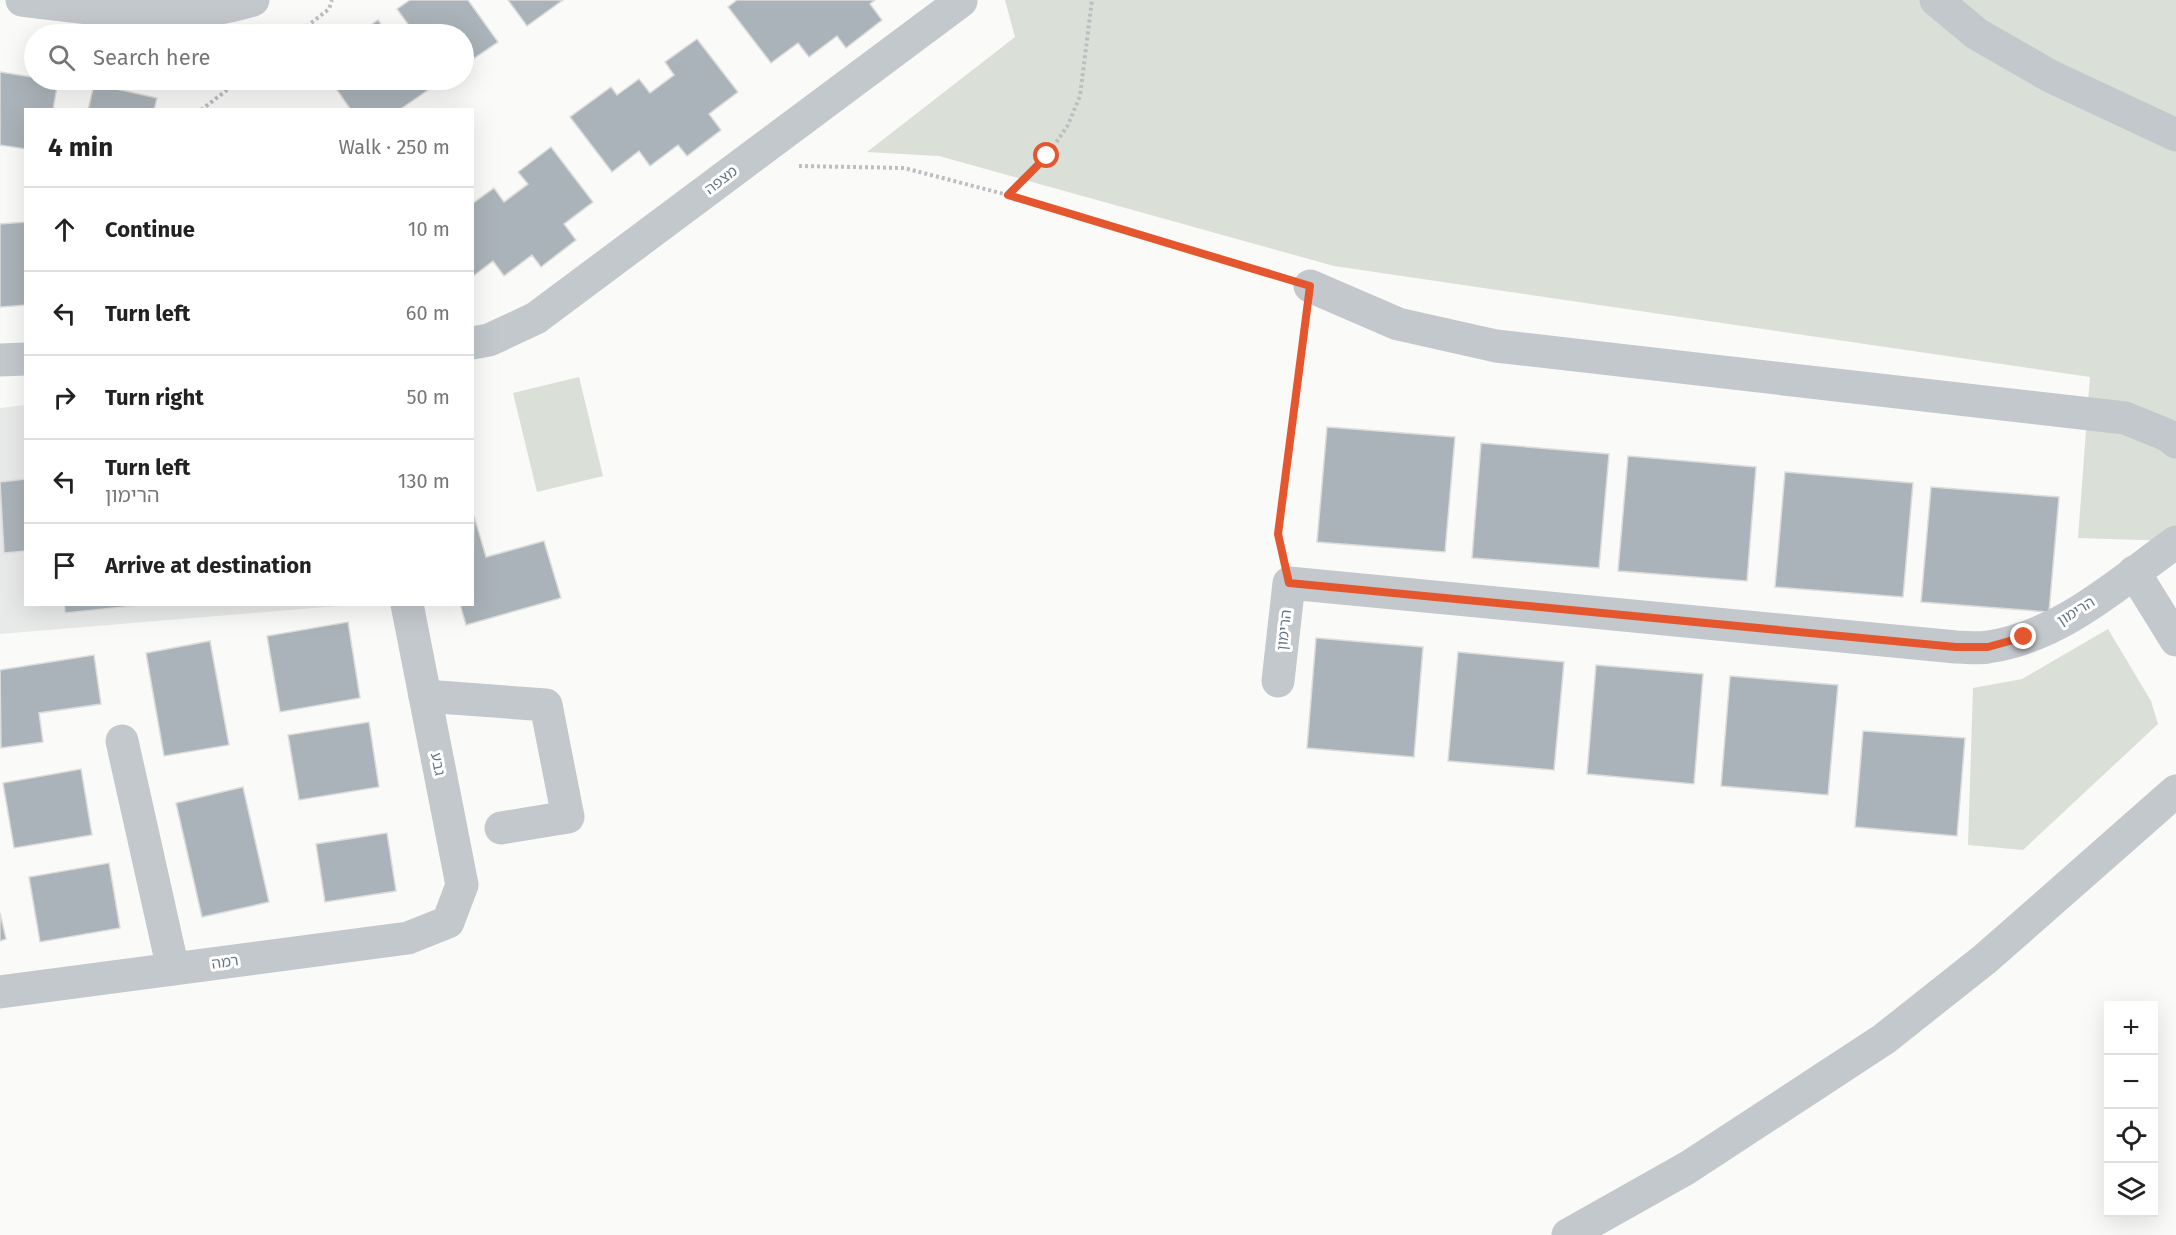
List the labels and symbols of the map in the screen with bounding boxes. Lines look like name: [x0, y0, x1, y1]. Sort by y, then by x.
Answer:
route start: [1033, 142, 1059, 168]
street label: מצפה: [701, 162, 741, 198]
street label: הרימון: [2054, 593, 2098, 629]
street label: הרימון: [1273, 609, 1295, 651]
route end: [2010, 623, 2036, 649]
street label: גבע: [427, 751, 449, 777]
street label: רמה: [210, 951, 240, 973]

